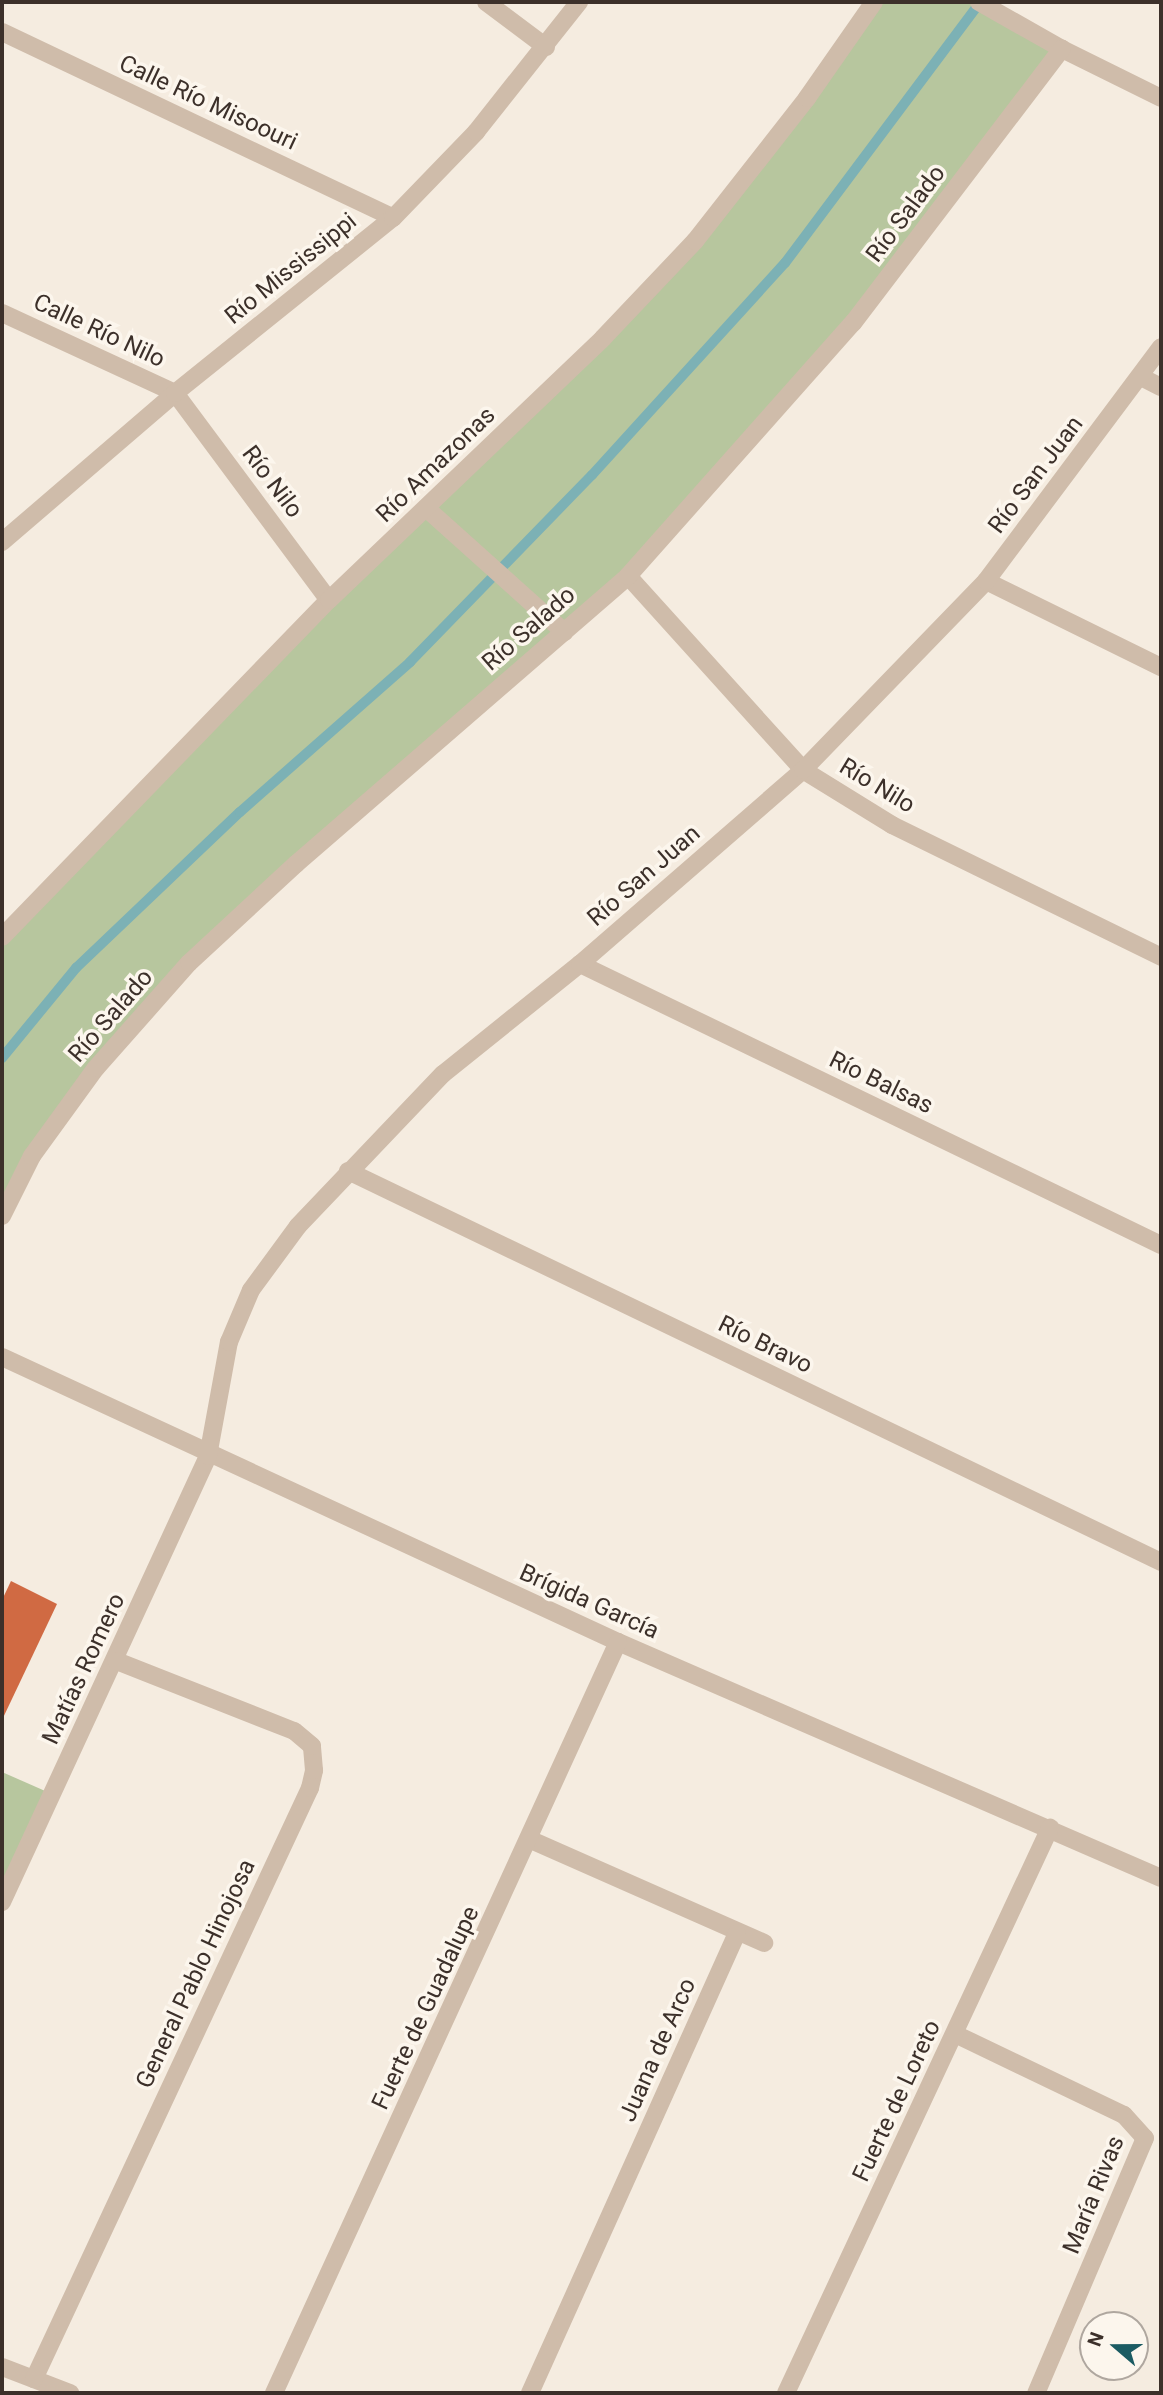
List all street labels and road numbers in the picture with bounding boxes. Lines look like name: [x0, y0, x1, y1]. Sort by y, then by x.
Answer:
street label: Calle Río Misoouri: [114, 49, 302, 157]
street label: Río Salado: [860, 160, 952, 268]
street label: Río Mississippi: [219, 207, 363, 331]
street label: Calle Río Nilo: [29, 288, 169, 374]
street label: Río Amazonas: [371, 401, 501, 529]
street label: Río San Juan: [982, 411, 1090, 539]
street label: Río Nilo: [236, 440, 308, 524]
street label: Río Salado: [477, 581, 581, 677]
street label: Río Nilo: [834, 752, 920, 820]
street label: Río San Juan: [582, 819, 706, 933]
street label: Río Salado: [63, 964, 159, 1068]
street label: Río Balsas: [824, 1045, 938, 1121]
street label: Río Bravo: [713, 1310, 817, 1380]
street label: Brígida García: [515, 1558, 663, 1646]
street label: Matías Romero: [36, 1589, 132, 1749]
street label: General Pablo Hinojosa: [130, 1855, 262, 2093]
street label: Fuerte de Guadalupe: [366, 1902, 486, 2114]
street label: Juana de Arco: [614, 1974, 702, 2126]
street label: Fuerte de Loreto: [847, 2016, 947, 2186]
street label: María Rivas: [1057, 2132, 1131, 2258]

